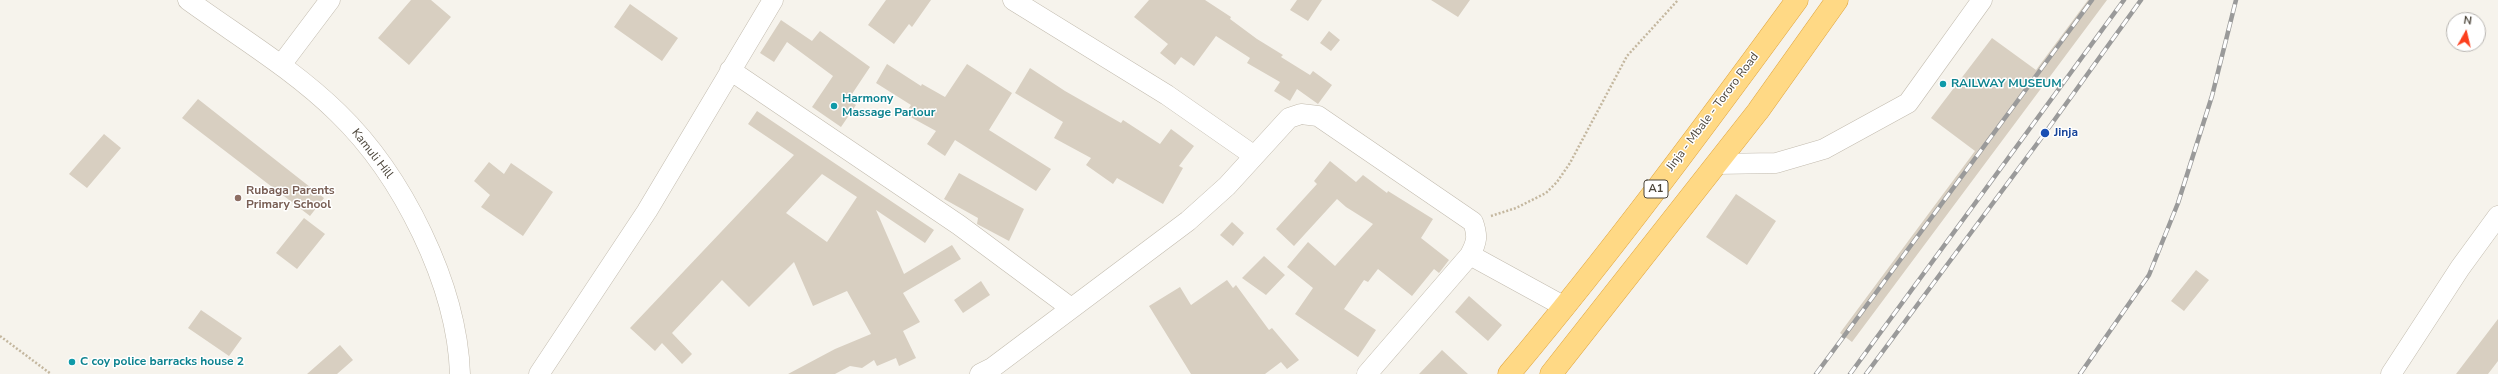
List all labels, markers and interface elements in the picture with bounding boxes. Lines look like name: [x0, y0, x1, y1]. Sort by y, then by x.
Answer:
north arrow: [2446, 12, 2486, 52]
text: N: [2462, 13, 2473, 29]
street label: Jinja - Mbale - Tororo Road: [1664, 50, 1762, 174]
place label: RAILWAY MUSEUM: [1951, 77, 2062, 91]
marker: RAILWAY MUSEUM: [1938, 79, 1948, 89]
place label: Harmony Massage Parlour: [842, 92, 935, 120]
marker: Harmony Massage Parlour: [829, 101, 839, 111]
street label: Kamuli Hill: [348, 126, 396, 182]
place label: Jinja: [2054, 126, 2078, 140]
marker: Jinja: [2039, 127, 2051, 139]
road number: A1: [1644, 180, 1668, 198]
place label: Rubaga Parents Primary School: [246, 184, 335, 212]
marker: Rubaga Parents Primary School: [233, 193, 243, 203]
place label: C coy police barracks house 2: [80, 355, 244, 369]
marker: C coy police barracks house 2: [67, 357, 77, 367]

